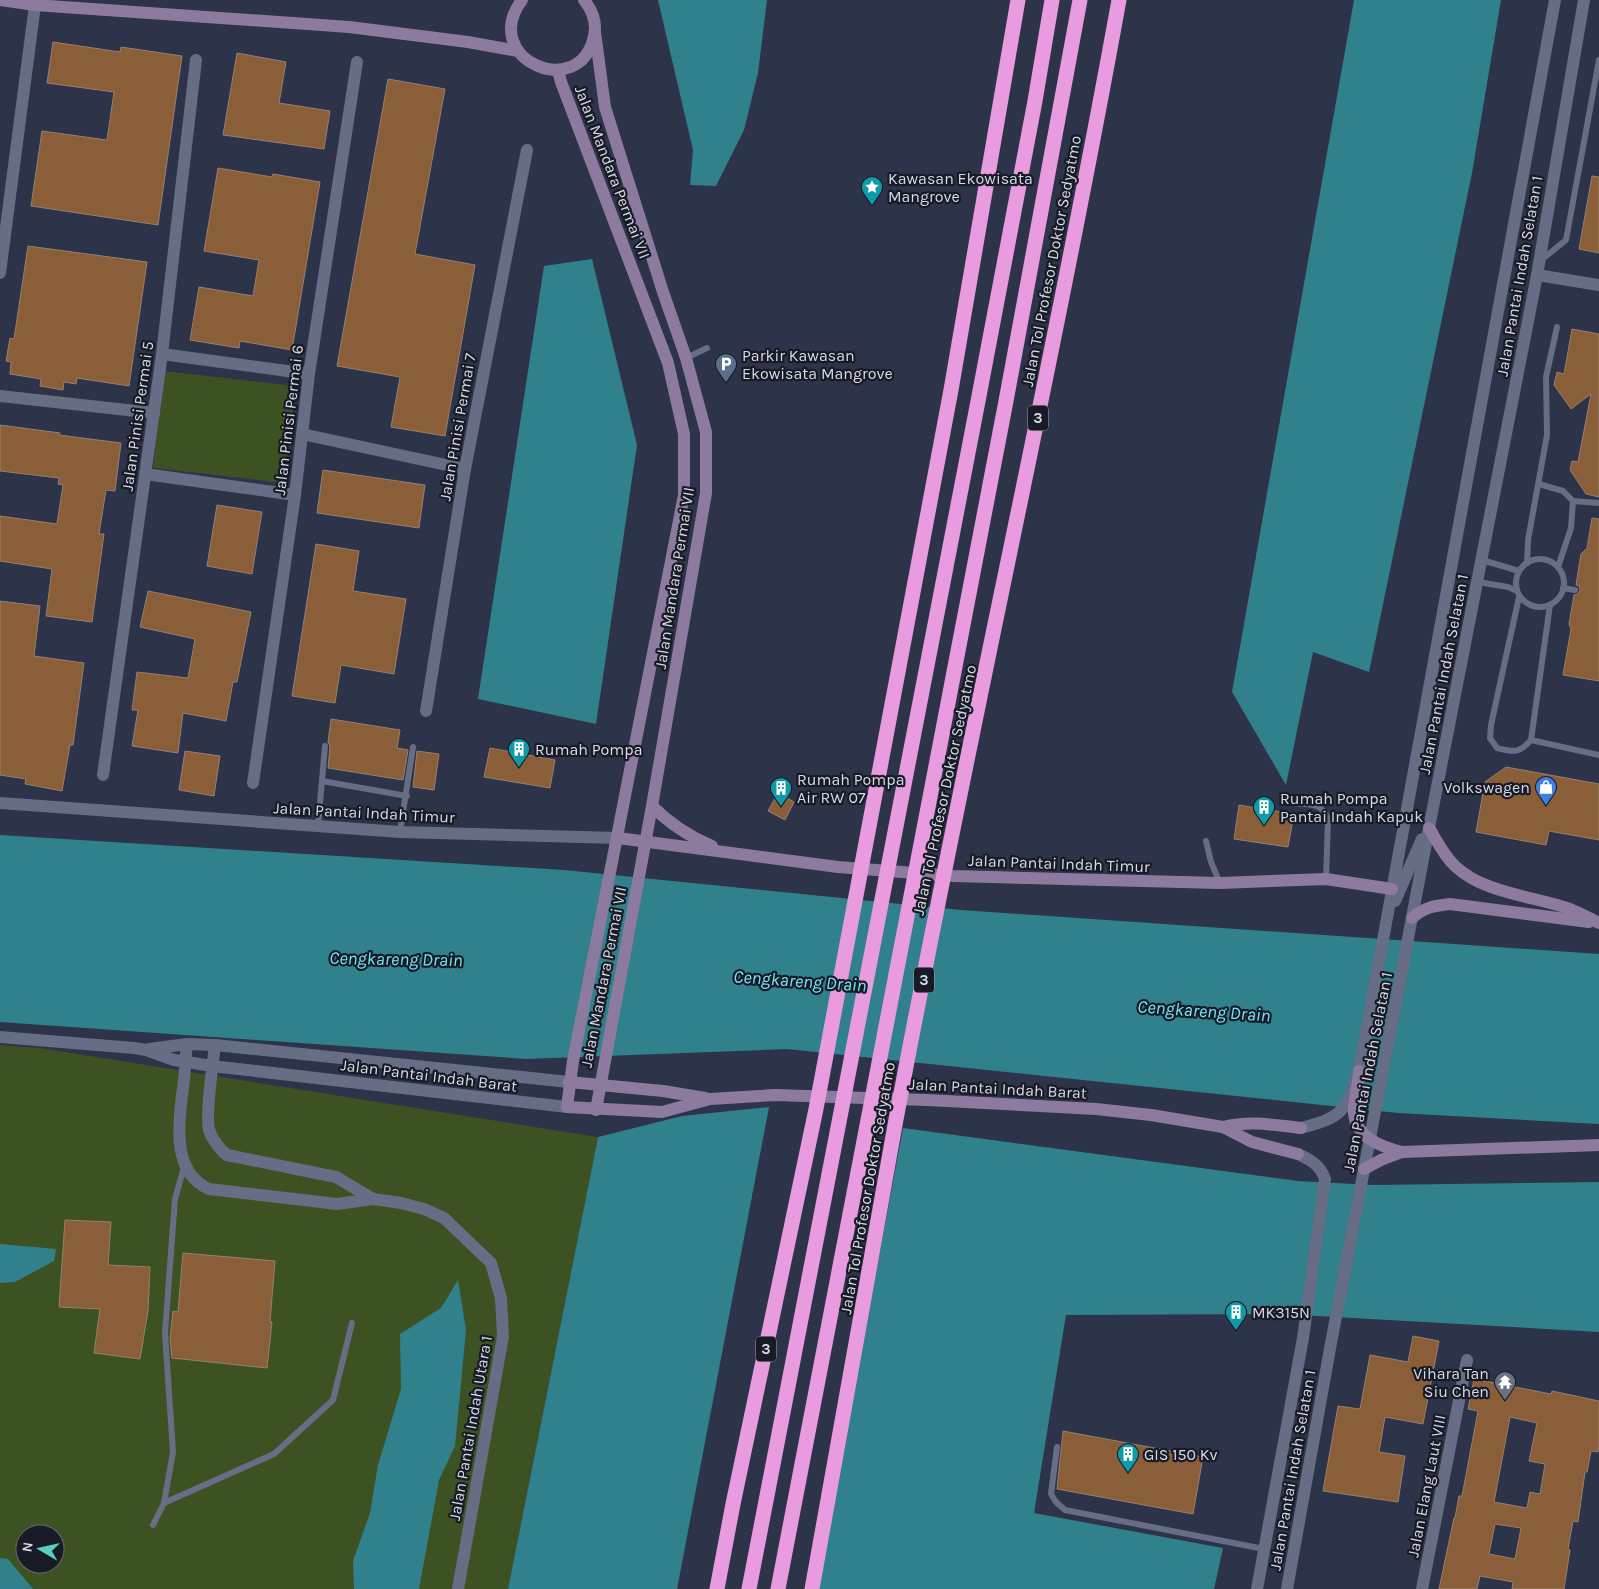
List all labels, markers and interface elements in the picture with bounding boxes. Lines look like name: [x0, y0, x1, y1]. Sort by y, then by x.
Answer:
street label: Jalan Mandara Permai VII: [571, 83, 654, 261]
street label: Jalan Tol Profesor Doktor Sedyatmo: [1018, 134, 1085, 388]
place label: Kawasan Ekowisata Mangrove: [888, 169, 1033, 206]
street label: Jalan Pantai Indah Selatan 1: [1492, 174, 1547, 378]
place icon: Kawasan Ekowisata Mangrove: [860, 175, 884, 206]
street label: Jalan Pinisi Permai 5: [118, 340, 157, 492]
street label: Jalan Pinisi Permai 6: [270, 344, 307, 496]
place label: Parkir Kawasan Ekowisata Mangrove: [742, 346, 893, 383]
street label: Jalan Pinisi Permai 7: [435, 351, 480, 502]
parking icon: Parkir Kawasan Ekowisata Mangrove: [714, 352, 738, 383]
road number: 3: [1028, 406, 1048, 430]
street label: Jalan Mandara Permai VII: [651, 486, 698, 670]
street label: Jalan Pantai Indah Selatan 1: [1415, 572, 1472, 776]
street label: Jalan Tol Profesor Doktor Sedyatmo: [909, 663, 980, 917]
building icon: Rumah Pompa: [507, 737, 531, 768]
place label: Rumah Pompa: [535, 740, 642, 759]
place label: Rumah Pompa Air RW 07: [797, 770, 904, 807]
shop icon: Volkswagen: [1534, 775, 1558, 806]
building icon: Rumah Pompa Air RW 07: [769, 776, 793, 807]
place label: Volkswagen: [1444, 778, 1530, 797]
place label: Rumah Pompa Pantai Indah Kapuk: [1280, 789, 1423, 826]
building icon: Rumah Pompa Pantai Indah Kapuk: [1252, 795, 1276, 826]
street label: Jalan Pantai Indah Timur: [273, 798, 455, 827]
street label: Jalan Pantai Indah Timur: [968, 851, 1150, 876]
street label: Jalan Mandara Permai VII: [577, 885, 630, 1069]
water label: Cengkareng Drain: [329, 947, 463, 971]
water label: Cengkareng Drain: [733, 965, 867, 997]
road number: 3: [914, 968, 934, 992]
street label: Jalan Pantai Indah Selatan 1: [1339, 970, 1396, 1174]
water label: Cengkareng Drain: [1137, 995, 1271, 1027]
street label: Jalan Pantai Indah Barat: [339, 1055, 518, 1096]
street label: Jalan Tol Profesor Doktor Sedyatmo: [836, 1061, 899, 1316]
street label: Jalan Pantai Indah Barat: [909, 1074, 1087, 1103]
building icon: MK315N: [1224, 1300, 1248, 1331]
place label: MK315N: [1252, 1303, 1310, 1322]
street label: Jalan Pantai Indah Utara 1: [445, 1334, 496, 1522]
road number: 3: [756, 1336, 776, 1362]
place label: Vihara Tan Siu Chen: [1413, 1364, 1489, 1401]
street label: Jalan Pantai Indah Selatan 1: [1265, 1368, 1320, 1572]
temple icon: Vihara Tan Siu Chen: [1493, 1370, 1517, 1401]
street label: Jalan Elang Laut VIII: [1403, 1413, 1450, 1559]
building icon: GIS 150 Kv: [1116, 1442, 1140, 1473]
place label: GIS 150 Kv: [1144, 1445, 1218, 1464]
north arrow: [15, 1524, 65, 1574]
text: N: [18, 1541, 37, 1553]

